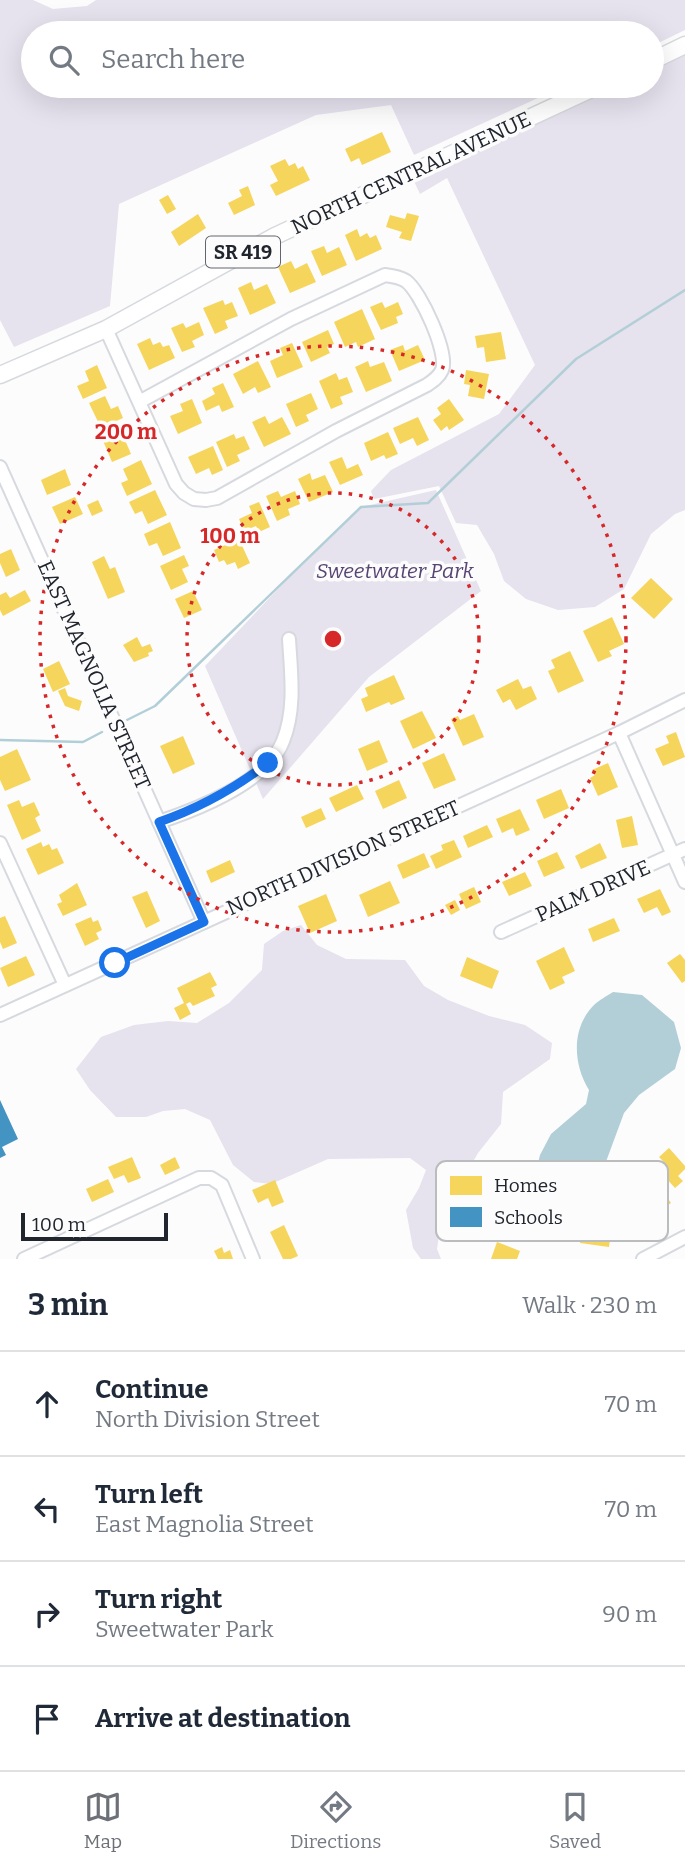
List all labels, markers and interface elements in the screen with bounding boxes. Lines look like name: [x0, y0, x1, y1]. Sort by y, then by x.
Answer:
search box: [21, 21, 664, 98]
icon: search: [45, 41, 83, 79]
text: Search here: [101, 44, 245, 75]
street label: NORTH CENTRAL AVENUE: [287, 106, 535, 240]
road number: SR 419: [206, 236, 280, 268]
text: 200 m: [95, 419, 157, 445]
text: 100 m: [200, 523, 260, 549]
street label: EAST MAGNOLIA STREET: [32, 556, 156, 794]
park label: Sweetwater Park: [316, 558, 475, 584]
centre of rings: [321, 627, 345, 651]
route end: [252, 747, 283, 778]
street label: NORTH DIVISION STREET: [222, 795, 464, 921]
street label: PALM DRIVE: [532, 854, 654, 928]
route start: [99, 947, 130, 978]
legend: [436, 1161, 668, 1241]
text: Homes: [494, 1174, 557, 1197]
text: Schools: [494, 1206, 563, 1229]
scale bar: [21, 1210, 168, 1242]
text: 100 m: [32, 1213, 86, 1236]
text: 3 min: [28, 1287, 108, 1323]
text: Walk · 230 m: [522, 1291, 657, 1319]
text: Continue: [95, 1374, 209, 1405]
icon: ahead: [28, 1385, 66, 1423]
text: 70 m: [605, 1390, 657, 1418]
text: North Division Street: [95, 1405, 320, 1433]
text: Turn left: [95, 1479, 203, 1510]
icon: left: [28, 1490, 66, 1528]
text: 70 m: [605, 1495, 657, 1523]
text: East Magnolia Street: [95, 1510, 314, 1538]
text: Turn right: [95, 1584, 222, 1615]
icon: right: [28, 1595, 66, 1633]
text: 90 m: [602, 1600, 657, 1628]
text: Sweetwater Park: [95, 1615, 274, 1643]
icon: arrive: [28, 1700, 66, 1738]
text: Arrive at destination: [95, 1703, 350, 1734]
tab: Map: [84, 1788, 122, 1853]
tab: Directions: [290, 1788, 381, 1853]
tab: Saved: [549, 1788, 601, 1853]

